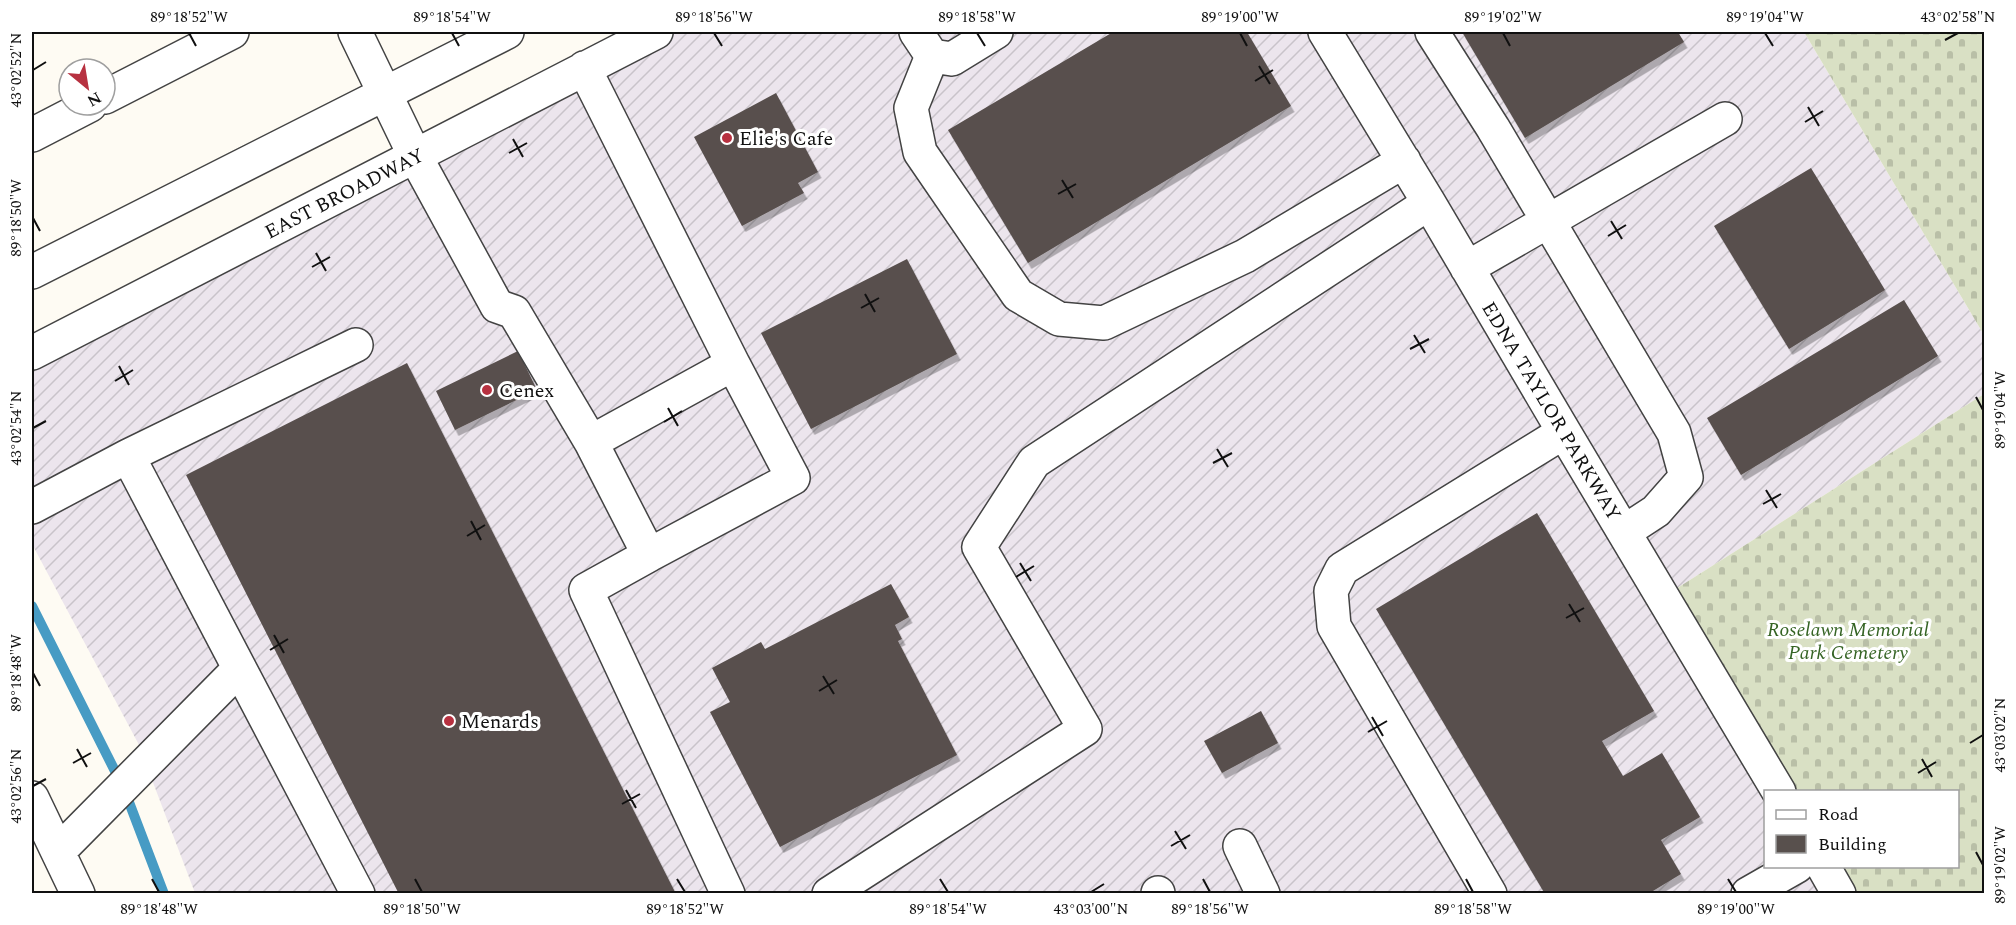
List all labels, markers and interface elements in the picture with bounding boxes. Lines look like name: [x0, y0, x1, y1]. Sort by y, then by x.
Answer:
text: 89°18'52"W: [150, 6, 228, 29]
text: 89°18'54"W: [413, 6, 491, 29]
text: 89°18'56"W: [675, 6, 753, 29]
text: 89°18'58"W: [938, 6, 1016, 29]
text: 89°19'00"W: [1201, 6, 1279, 29]
text: 89°19'02"W: [1464, 6, 1542, 29]
text: 89°19'04"W: [1726, 6, 1804, 29]
text: 43°02'58"N: [1921, 6, 1996, 29]
text: 43°02'52"N: [5, 32, 28, 108]
north arrow: [57, 57, 117, 117]
text: N: [82, 85, 106, 113]
place label: Elie's Cafe: [739, 124, 833, 154]
marker: Elie's Cafe: [720, 131, 734, 145]
street label: EAST BROADWAY: [259, 141, 430, 247]
text: 89°18'50"W: [5, 179, 28, 257]
street label: EDNA TAYLOR PARKWAY: [1474, 296, 1629, 527]
text: 89°19'04"W: [1989, 371, 2012, 449]
place label: Cenex: [499, 376, 554, 406]
marker: Cenex: [480, 383, 494, 397]
text: 43°02'54"N: [5, 390, 28, 466]
park label: Roselawn Memorial Park Cemetery: [1767, 615, 1929, 668]
text: 89°18'48"W: [5, 634, 28, 712]
text: 43°03'02"N: [1989, 697, 2012, 773]
place label: Menards: [461, 707, 539, 737]
marker: Menards: [442, 714, 456, 728]
text: 43°02'56"N: [5, 748, 28, 824]
legend: [1764, 790, 1959, 868]
text: Road: [1818, 801, 1859, 828]
text: 89°19'02"W: [1989, 826, 2012, 904]
text: Building: [1818, 831, 1887, 858]
text: 89°18'48"W: [120, 898, 198, 921]
text: 89°18'50"W: [383, 898, 461, 921]
text: 89°18'52"W: [646, 898, 724, 921]
text: 89°18'54"W: [909, 898, 987, 921]
text: 43°03'00"N: [1054, 898, 1129, 921]
text: 89°18'56"W: [1171, 898, 1249, 921]
text: 89°18'58"W: [1434, 898, 1512, 921]
text: 89°19'00"W: [1697, 898, 1775, 921]

